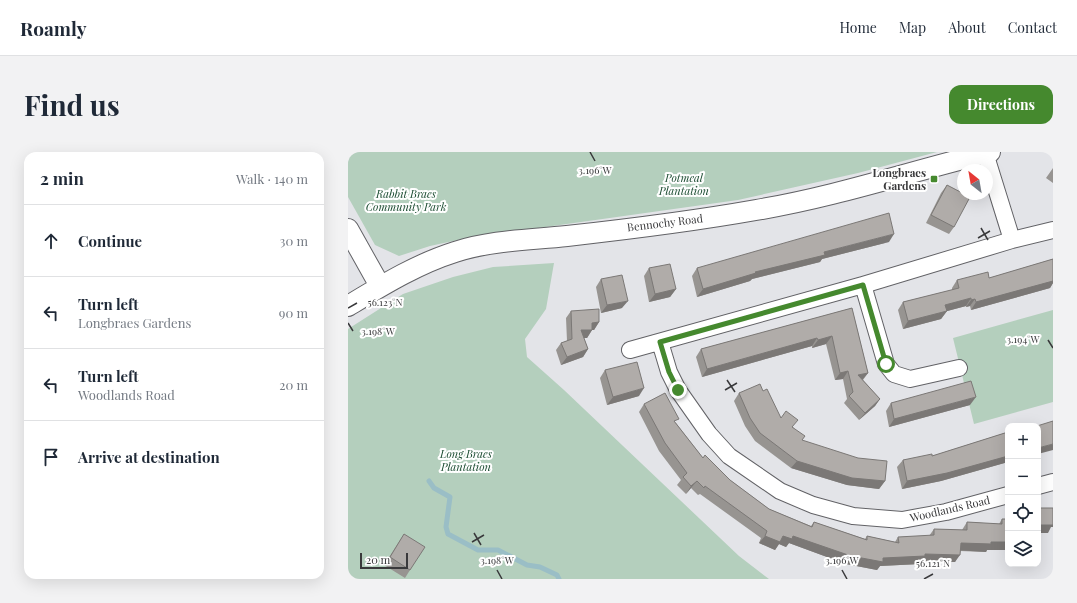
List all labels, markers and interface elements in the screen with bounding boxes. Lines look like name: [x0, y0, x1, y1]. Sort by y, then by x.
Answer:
text: Roamly: [20, 15, 87, 41]
text: Home: [839, 18, 877, 37]
text: Map: [899, 18, 926, 37]
text: About: [948, 18, 986, 37]
text: Contact: [1008, 18, 1057, 37]
button: Directions: [949, 85, 1053, 124]
text: Find us: [24, 86, 120, 123]
text: 3.196°W: [578, 163, 613, 177]
north arrow: [957, 164, 993, 200]
place label: Longbraes Gardens: [872, 165, 926, 193]
text: 2 min: [40, 167, 84, 189]
text: Walk · 140 m: [236, 170, 308, 187]
park label: Potmeal Plantation: [658, 170, 709, 198]
marker: Longbraes Gardens: [929, 174, 939, 184]
park label: Rabbit Braes Community Park: [366, 186, 447, 214]
street label: Bennochy Road: [626, 210, 704, 235]
icon: ahead: [40, 230, 62, 252]
text: Continue: [78, 231, 142, 251]
text: 30 m: [280, 232, 308, 249]
text: Turn left: [78, 294, 139, 314]
text: 56.123°N: [368, 295, 402, 309]
icon: left: [40, 302, 62, 324]
text: 90 m: [279, 304, 308, 321]
text: Longbraes Gardens: [78, 314, 191, 331]
text: 3.198°W: [361, 324, 396, 338]
text: 3.194°W: [1007, 332, 1040, 346]
route start: [877, 355, 895, 373]
text: Turn left: [78, 366, 139, 386]
icon: left: [40, 374, 62, 396]
text: 20 m: [279, 376, 308, 393]
route end: [669, 381, 687, 399]
text: Woodlands Road: [78, 386, 175, 403]
map controls: [1005, 423, 1041, 567]
button: +: [1005, 423, 1041, 459]
icon: arrive: [40, 446, 62, 468]
park label: Long Braes Plantation: [439, 446, 493, 474]
text: Arrive at destination: [78, 447, 220, 467]
button: −: [1005, 459, 1041, 495]
street label: Woodlands Road: [907, 492, 992, 525]
button: locate: [1005, 495, 1041, 531]
button: layers: [1005, 531, 1041, 567]
scale bar: [360, 551, 408, 570]
text: 20 m: [366, 552, 390, 567]
text: 3.198°W: [480, 553, 515, 567]
text: 3.196°W: [825, 553, 860, 567]
text: 56.121°N: [916, 556, 950, 570]

